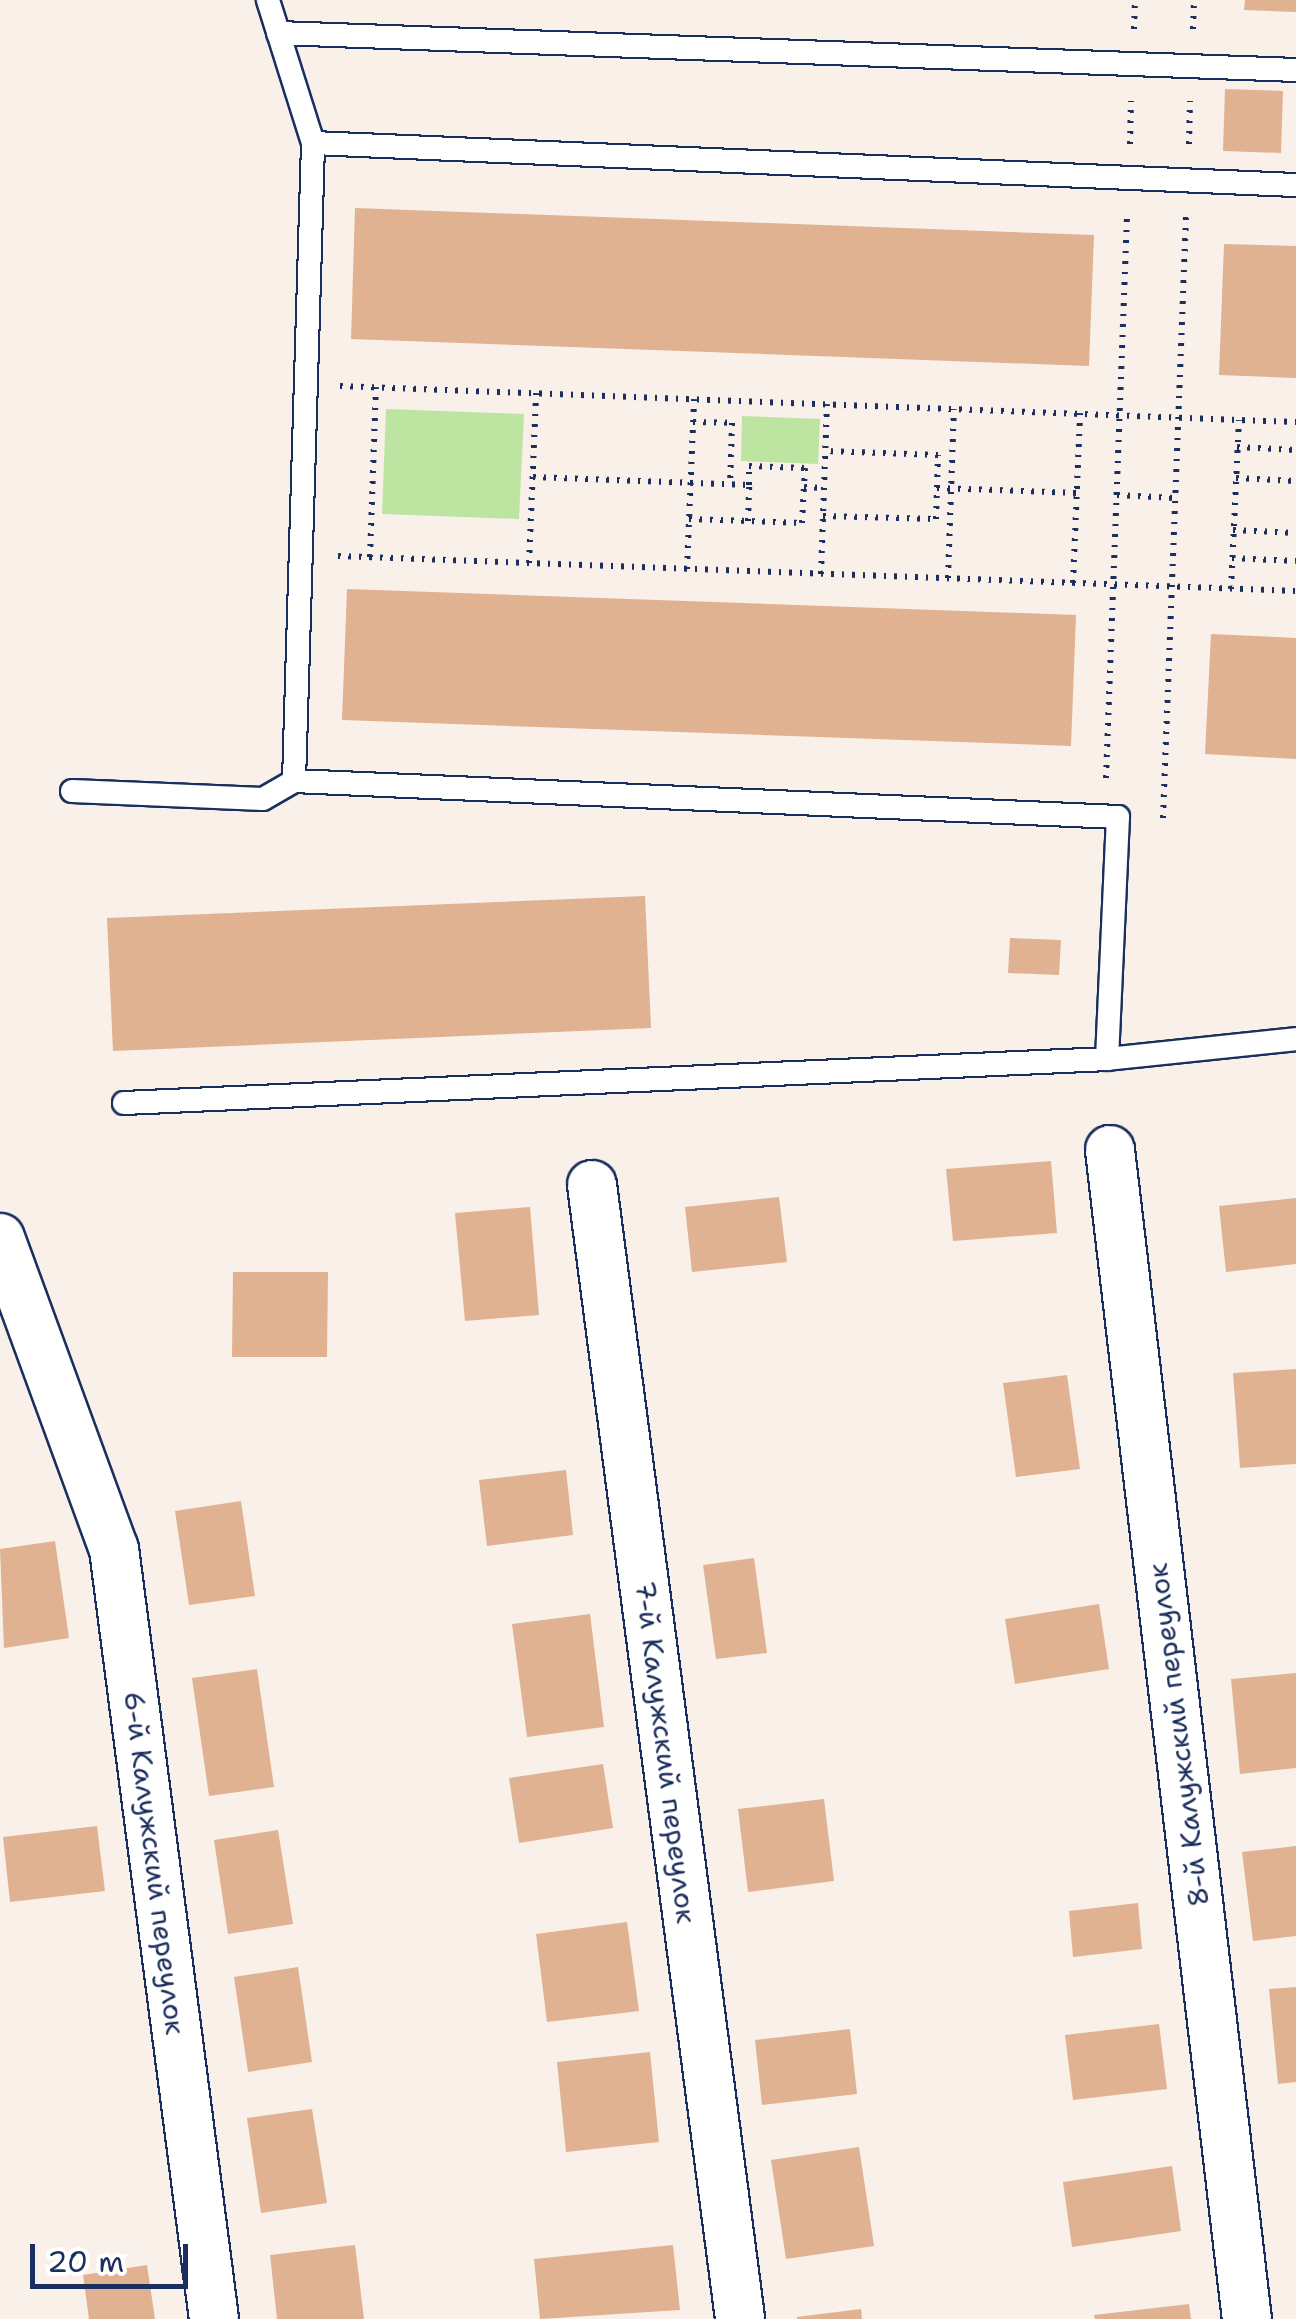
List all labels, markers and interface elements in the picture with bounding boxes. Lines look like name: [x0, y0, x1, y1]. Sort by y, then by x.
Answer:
street label: 8-й Калужский переулок: [1140, 1561, 1216, 1909]
street label: 7-й Калужский переулок: [628, 1579, 704, 1925]
street label: 6-й Калужский переулок: [117, 1689, 193, 2037]
scale bar: [35, 2224, 192, 2286]
text: 20 m: [47, 2241, 124, 2282]

